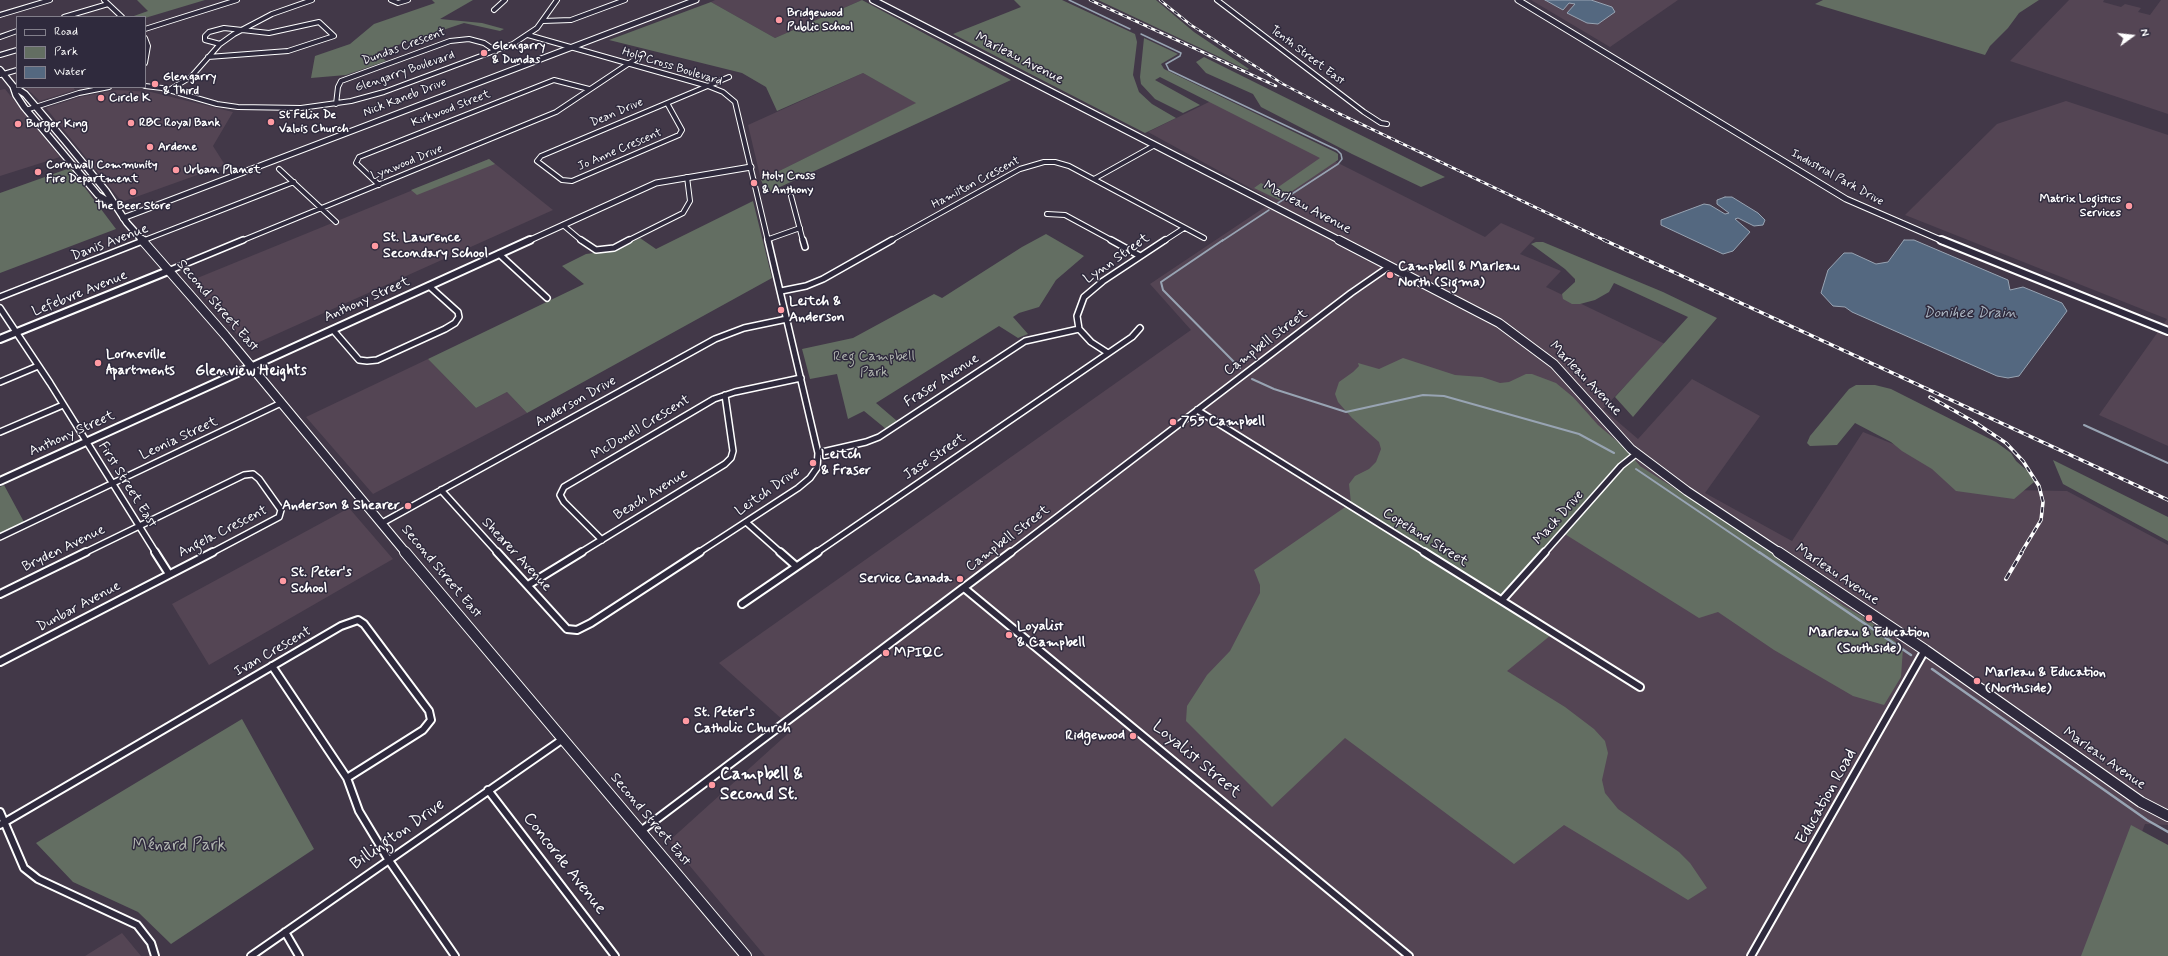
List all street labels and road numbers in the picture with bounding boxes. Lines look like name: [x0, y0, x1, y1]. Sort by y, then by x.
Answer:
street label: Tenth Street East: [1267, 23, 1347, 89]
street label: Dundas Crescent: [361, 25, 447, 69]
street label: Marleau Avenue: [972, 29, 1066, 89]
street label: Holy Cross Boulevard: [620, 45, 724, 89]
street label: Glengarry Boulevard: [353, 48, 457, 96]
street label: Nick Kaneb Drive: [361, 75, 449, 121]
street label: Kirkwood Street: [410, 87, 492, 131]
street label: Dean Drive: [589, 95, 645, 131]
street label: Jo Anne Crescent: [576, 126, 664, 174]
street label: Lynwood Drive: [369, 142, 445, 184]
street label: Industrial Park Drive: [1788, 147, 1886, 209]
street label: Hamilton Crescent: [929, 154, 1023, 212]
street label: Marleau Avenue: [1260, 178, 1354, 238]
street label: Danis Avenue: [69, 221, 151, 265]
street label: Lynn Street: [1081, 230, 1153, 288]
street label: Second Street East: [172, 257, 262, 355]
street label: Lefebvre Avenue: [30, 267, 130, 321]
street label: Anthony Street: [322, 274, 412, 326]
street label: Campbell Street: [1221, 306, 1311, 380]
street label: Marleau Avenue: [1545, 338, 1625, 420]
street label: Fraser Avenue: [901, 351, 983, 411]
street label: Anderson Drive: [533, 373, 619, 431]
street label: McDonell Crescent: [589, 392, 693, 464]
street label: Anthony Street: [27, 408, 117, 460]
street label: Leonia Street: [137, 414, 221, 464]
street label: Jase Street: [901, 430, 969, 484]
street label: First Street East: [94, 439, 160, 531]
street label: Leitch Drive: [733, 464, 803, 520]
street label: Beach Avenue: [611, 466, 691, 524]
street label: Mack Drive: [1530, 487, 1588, 549]
street label: Angela Crescent: [176, 502, 270, 562]
street label: Campbell Street: [963, 502, 1053, 576]
street label: Copeland Street: [1379, 505, 1471, 571]
street label: Shearer Avenue: [478, 515, 554, 595]
street label: Bryden Avenue: [20, 522, 108, 576]
street label: Second Street East: [397, 522, 485, 622]
street label: Marleau Avenue: [1792, 541, 1882, 609]
street label: Dunbar Avenue: [34, 578, 124, 636]
street label: Ivan Crescent: [232, 623, 314, 681]
street label: Loyalist Street: [1147, 717, 1245, 803]
street label: Marleau Avenue: [2059, 724, 2149, 794]
street label: Education Road: [1792, 746, 1862, 848]
street label: Second Street East: [606, 770, 694, 870]
street label: Billington Drive: [347, 795, 449, 875]
street label: Concorde Avenue: [518, 809, 610, 919]

